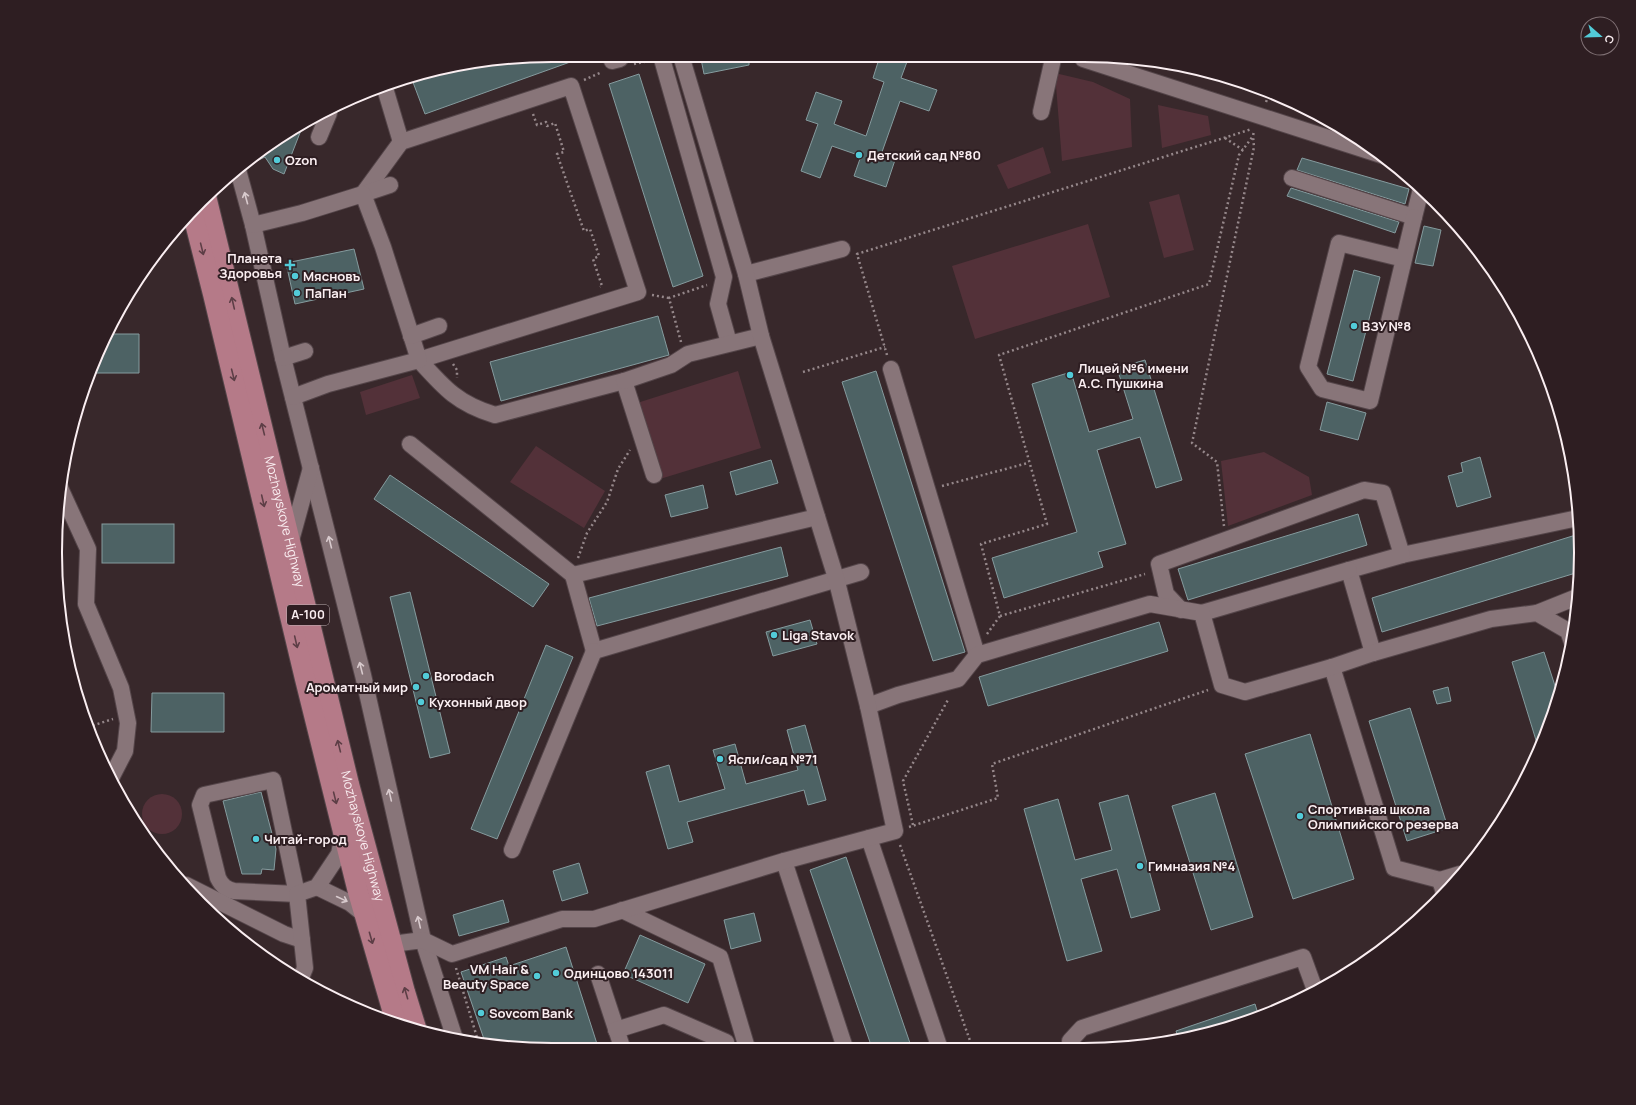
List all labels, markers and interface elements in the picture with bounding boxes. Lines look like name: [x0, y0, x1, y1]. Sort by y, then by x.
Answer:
north arrow: [1580, 16, 1620, 56]
text: С: [1601, 33, 1618, 46]
place label: Детский сад №80: [867, 146, 981, 164]
marker: Детский сад №80: [854, 150, 864, 160]
place label: Ozon: [285, 151, 317, 169]
marker: Ozon: [272, 155, 282, 165]
one-way arrow: [241, 191, 249, 204]
one-way arrow: [198, 242, 206, 255]
place label: Планета Здоровья: [219, 249, 282, 282]
marker: Планета Здоровья: [285, 260, 295, 270]
place label: Мясновъ: [303, 267, 361, 285]
marker: Мясновъ: [290, 271, 300, 281]
place label: ПаПан: [305, 284, 347, 302]
marker: ПаПан: [292, 288, 302, 298]
one-way arrow: [228, 297, 236, 310]
place label: ВЗУ №8: [1362, 317, 1411, 335]
marker: ВЗУ №8: [1349, 321, 1359, 331]
place label: Лицей №6 имени А.С. Пушкина: [1078, 359, 1189, 392]
one-way arrow: [229, 368, 237, 381]
marker: Лицей №6 имени А.С. Пушкина: [1065, 370, 1075, 380]
one-way arrow: [258, 423, 266, 436]
street label: Mozhayskoye Highway: [260, 454, 310, 589]
one-way arrow: [259, 495, 267, 508]
one-way arrow: [325, 536, 333, 549]
road number: А-100: [287, 605, 329, 625]
place label: Liga Stavok: [782, 626, 855, 644]
marker: Liga Stavok: [769, 630, 779, 640]
one-way arrow: [292, 635, 300, 648]
one-way arrow: [357, 662, 364, 675]
place label: Borodach: [434, 667, 494, 685]
marker: Borodach: [421, 671, 431, 681]
place label: Ароматный мир: [306, 678, 408, 696]
marker: Ароматный мир: [411, 682, 421, 692]
place label: Кухонный двор: [429, 693, 527, 711]
marker: Кухонный двор: [416, 697, 426, 707]
one-way arrow: [335, 740, 343, 753]
place label: Ясли/сад №71: [728, 750, 818, 768]
marker: Ясли/сад №71: [715, 754, 725, 764]
street label: Mozhayskoye Highway: [337, 769, 389, 904]
one-way arrow: [385, 789, 393, 802]
one-way arrow: [332, 791, 339, 804]
place label: Спортивная школа Олимпийского резерва: [1308, 800, 1459, 833]
marker: Спортивная школа Олимпийского резерва: [1295, 811, 1305, 821]
place label: Читай-город: [264, 830, 347, 848]
marker: Читай-город: [251, 834, 261, 844]
place label: Гимназия №4: [1148, 857, 1236, 875]
marker: Гимназия №4: [1135, 861, 1145, 871]
one-way arrow: [336, 896, 348, 903]
one-way arrow: [414, 916, 422, 929]
one-way arrow: [368, 931, 375, 944]
place label: VM Hair & Beauty Space: [443, 960, 529, 993]
place label: Одинцово 143011: [564, 964, 674, 982]
marker: Одинцово 143011: [551, 968, 561, 978]
marker: VM Hair & Beauty Space: [532, 971, 542, 981]
one-way arrow: [402, 987, 409, 1000]
place label: Sovcom Bank: [489, 1004, 574, 1022]
marker: Sovcom Bank: [476, 1008, 486, 1018]

